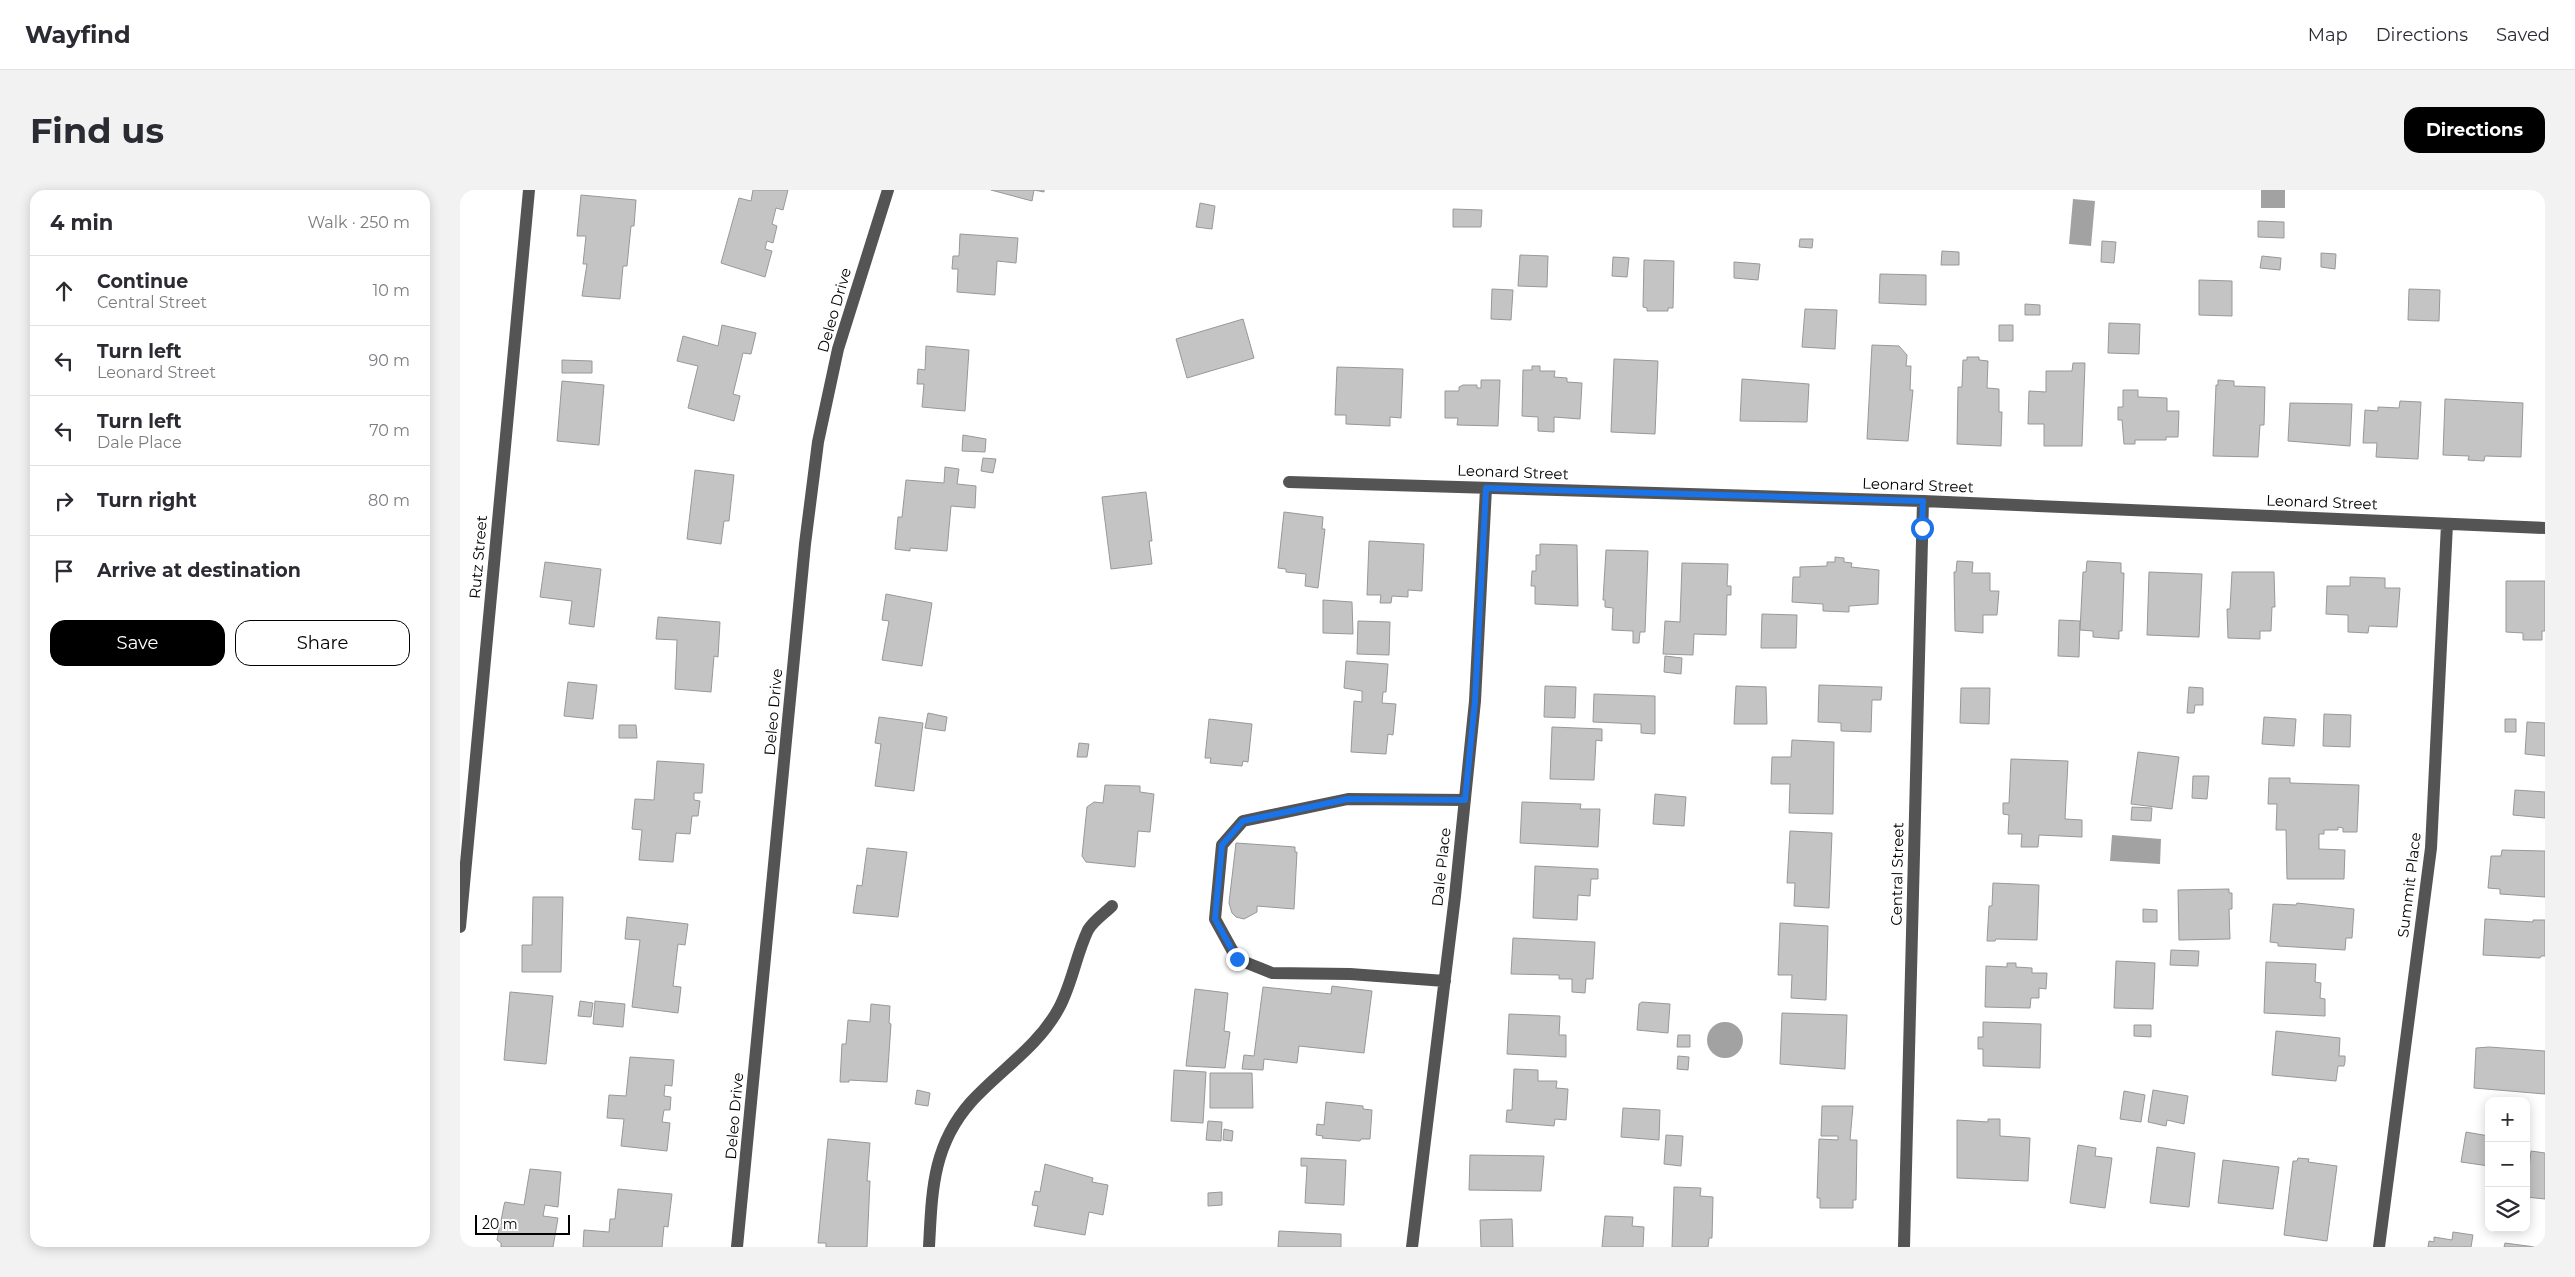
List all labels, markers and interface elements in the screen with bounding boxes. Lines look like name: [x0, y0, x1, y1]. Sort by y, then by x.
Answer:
text: Wayfind: [25, 20, 131, 49]
text: Map: [2308, 24, 2348, 46]
text: Directions: [2376, 24, 2468, 46]
text: Saved: [2496, 24, 2550, 46]
button: Directions: [2404, 107, 2545, 153]
text: Find us: [30, 109, 164, 152]
text: 4 min: [50, 210, 113, 235]
text: Walk · 250 m: [307, 213, 410, 232]
street label: Deleo Drive: [813, 265, 855, 355]
text: Continue: [97, 270, 188, 293]
icon: ahead: [50, 277, 78, 305]
text: 10 m: [372, 281, 410, 300]
text: Central Street: [97, 293, 207, 312]
text: Turn left: [97, 340, 182, 363]
icon: left: [50, 347, 78, 375]
text: 90 m: [368, 351, 410, 370]
text: Leonard Street: [97, 363, 216, 382]
text: Turn left: [97, 410, 182, 433]
icon: left: [50, 417, 78, 445]
text: 70 m: [369, 421, 410, 440]
text: Dale Place: [97, 433, 182, 452]
street label: Leonard Street: [1457, 461, 1569, 483]
street label: Leonard Street: [1862, 474, 1974, 496]
icon: right: [50, 487, 78, 515]
text: Turn right: [97, 489, 197, 512]
text: 80 m: [368, 491, 410, 510]
street label: Leonard Street: [2266, 491, 2378, 513]
street label: Rutz Street: [465, 514, 491, 600]
route start: [1911, 517, 1934, 540]
icon: arrive: [50, 557, 78, 585]
text: Arrive at destination: [97, 559, 301, 582]
button: Save: [50, 620, 225, 666]
button: Share: [235, 620, 410, 666]
street label: Deleo Drive: [760, 668, 786, 756]
street label: Central Street: [1887, 822, 1907, 926]
street label: Dale Place: [1427, 827, 1455, 907]
street label: Summit Place: [2393, 831, 2425, 939]
route end: [1226, 948, 1249, 971]
street label: Deleo Drive: [721, 1072, 747, 1160]
map controls: [2485, 1097, 2530, 1232]
button: +: [2485, 1097, 2530, 1142]
button: −: [2485, 1142, 2530, 1187]
button: layers: [2485, 1187, 2530, 1232]
scale bar: [475, 1212, 570, 1235]
text: 20 m: [482, 1215, 518, 1233]

